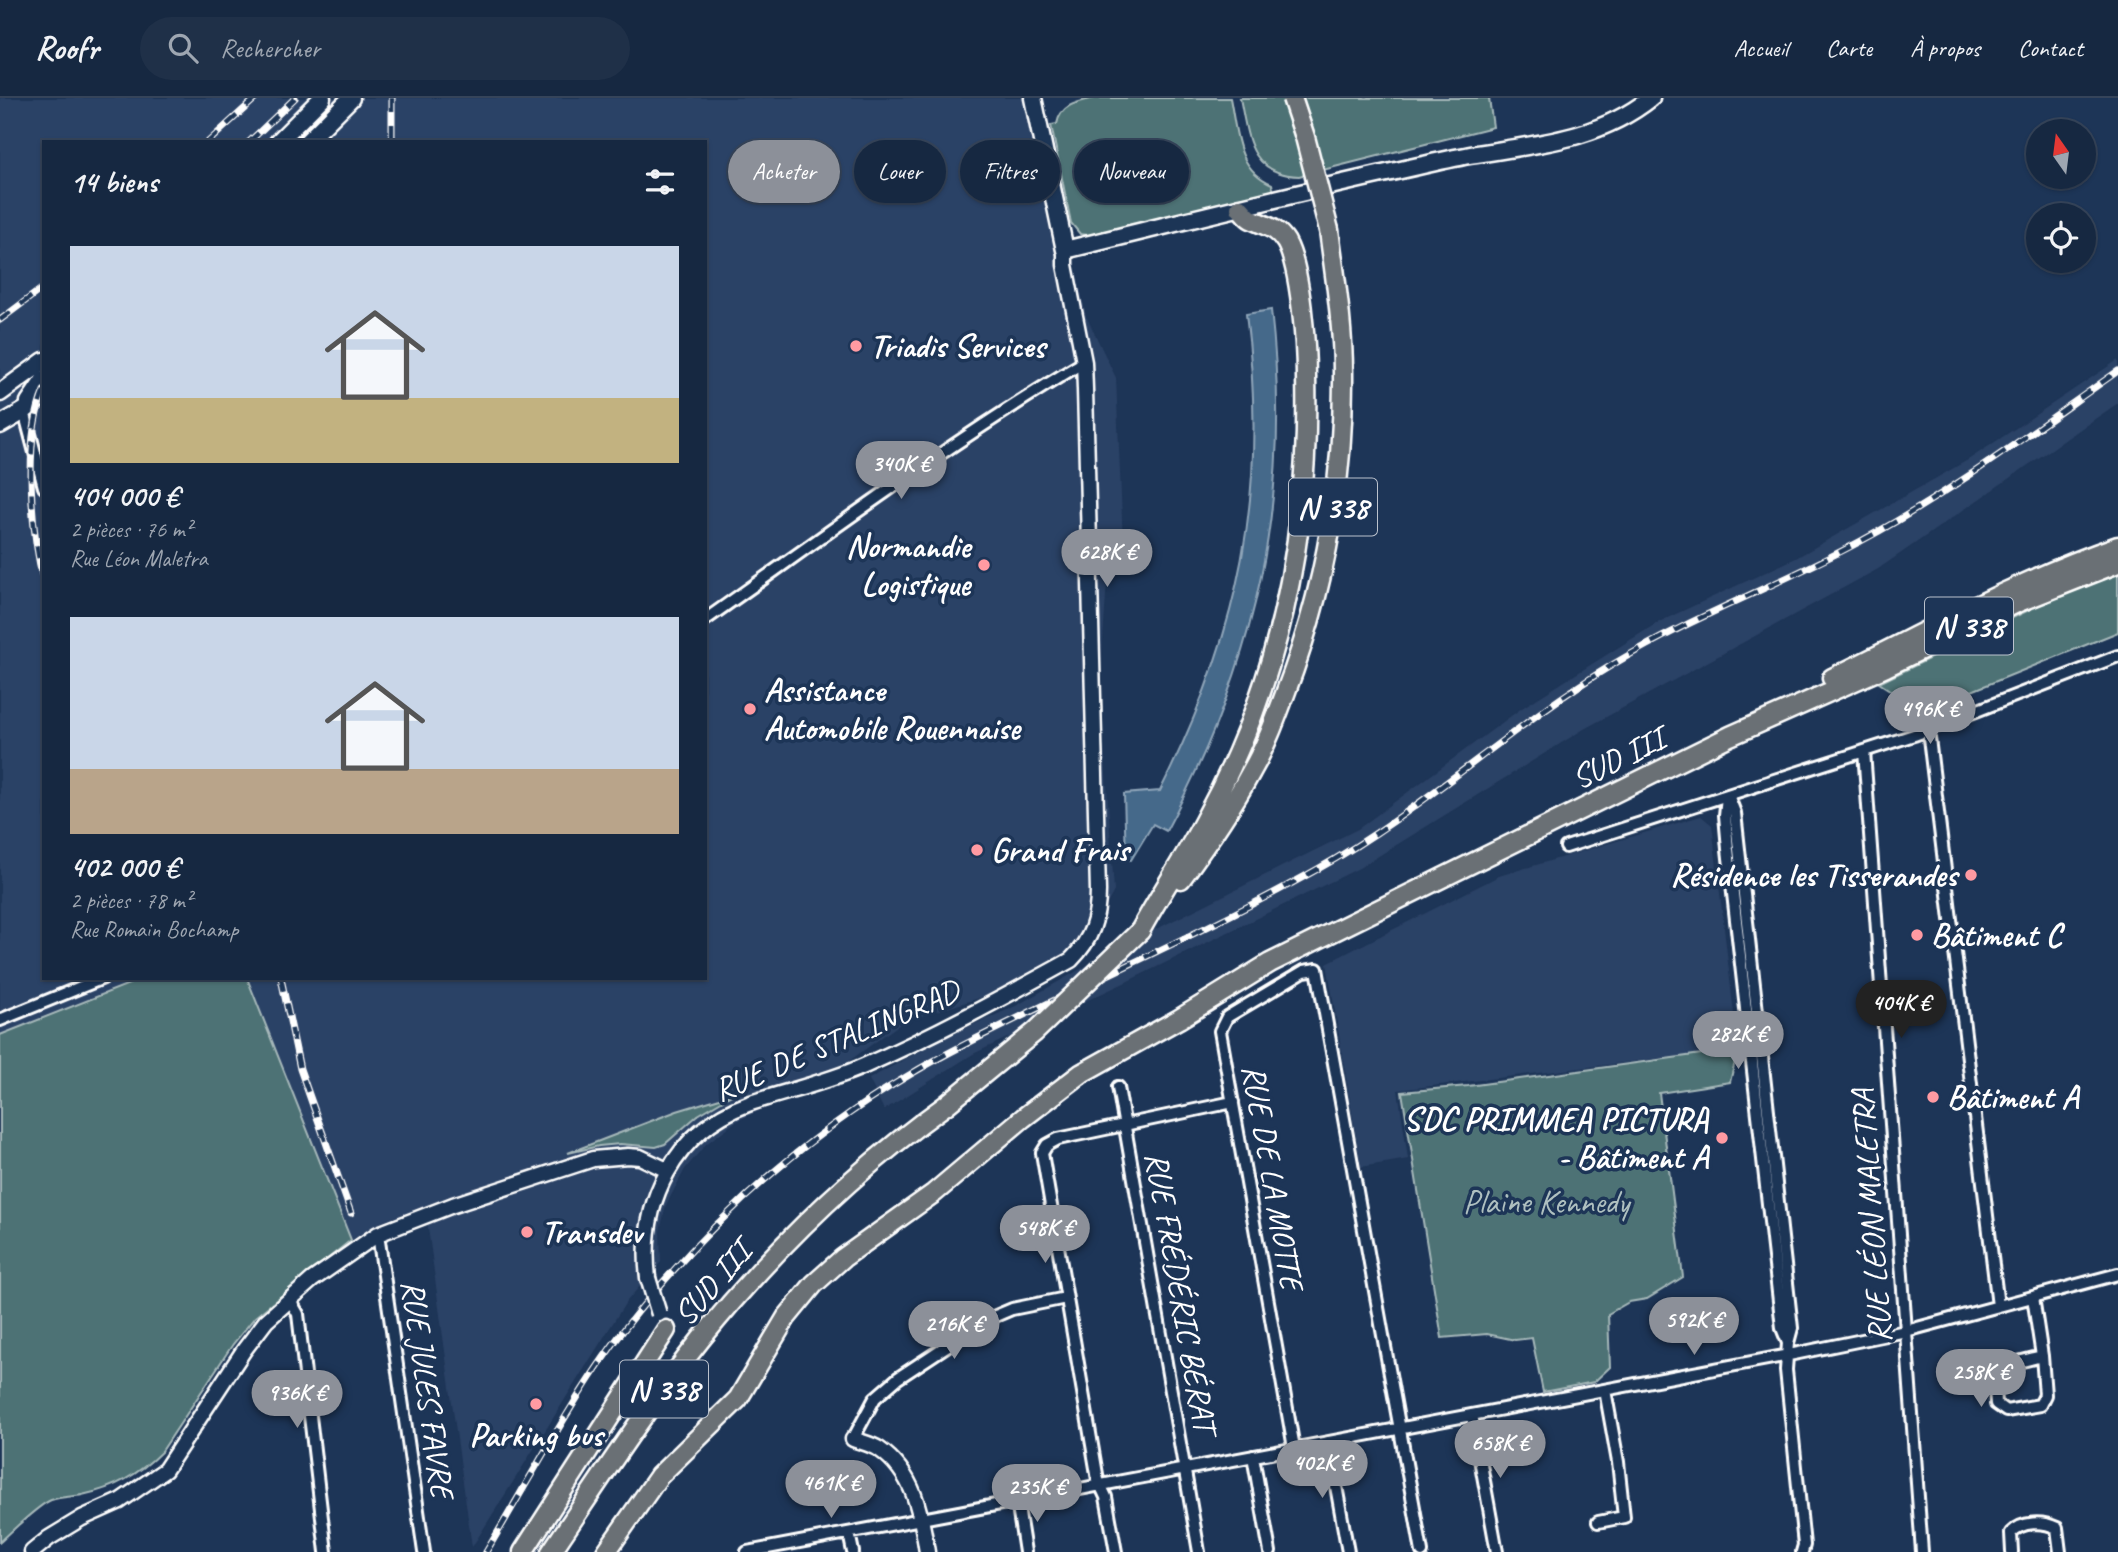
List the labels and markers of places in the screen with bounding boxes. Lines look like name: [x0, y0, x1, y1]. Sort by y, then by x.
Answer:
place label: Triadis Services: [870, 325, 1048, 367]
marker: Triadis Services: [848, 338, 864, 354]
pin: 340K €: [844, 442, 958, 501]
place label: Normandie Logistique: [846, 525, 973, 605]
pin: 628K €: [1050, 530, 1164, 589]
marker: Normandie Logistique: [976, 557, 992, 573]
place label: Assistance Automobile Rouennaise: [764, 669, 1023, 749]
pin: 496K €: [1873, 686, 1987, 746]
marker: Assistance Automobile Rouennaise: [742, 701, 758, 717]
place label: Grand Frais: [991, 829, 1132, 871]
marker: Grand Frais: [969, 842, 985, 858]
place label: Résidence les Tisserandes: [1670, 854, 1960, 896]
marker: Résidence les Tisserandes: [1963, 867, 1979, 883]
place label: Bâtiment C: [1931, 914, 2066, 956]
marker: Bâtiment C: [1909, 927, 1925, 943]
pin: 404K €: [1844, 981, 1958, 1040]
pin: 282K €: [1681, 1012, 1795, 1071]
place label: Bâtiment A: [1947, 1076, 2081, 1118]
marker: Bâtiment A: [1925, 1089, 1941, 1105]
place label: SDC PRIMMEA PICTURA - Bâtiment A: [1403, 1098, 1710, 1178]
marker: SDC PRIMMEA PICTURA - Bâtiment A: [1714, 1130, 1730, 1146]
pin: 548K €: [988, 1206, 1102, 1265]
place label: Transdev: [541, 1211, 645, 1253]
marker: Transdev: [519, 1224, 535, 1240]
pin: 592K €: [1637, 1298, 1751, 1357]
pin: 216K €: [897, 1302, 1011, 1361]
pin: 258K €: [1924, 1350, 2038, 1409]
pin: 936K €: [240, 1370, 354, 1430]
marker: Parking bus: [528, 1396, 544, 1412]
place label: Parking bus: [469, 1414, 606, 1456]
pin: 658K €: [1443, 1420, 1557, 1480]
pin: 402K €: [1265, 1440, 1379, 1500]
pin: 461K €: [774, 1460, 888, 1520]
pin: 235K €: [980, 1464, 1094, 1524]

